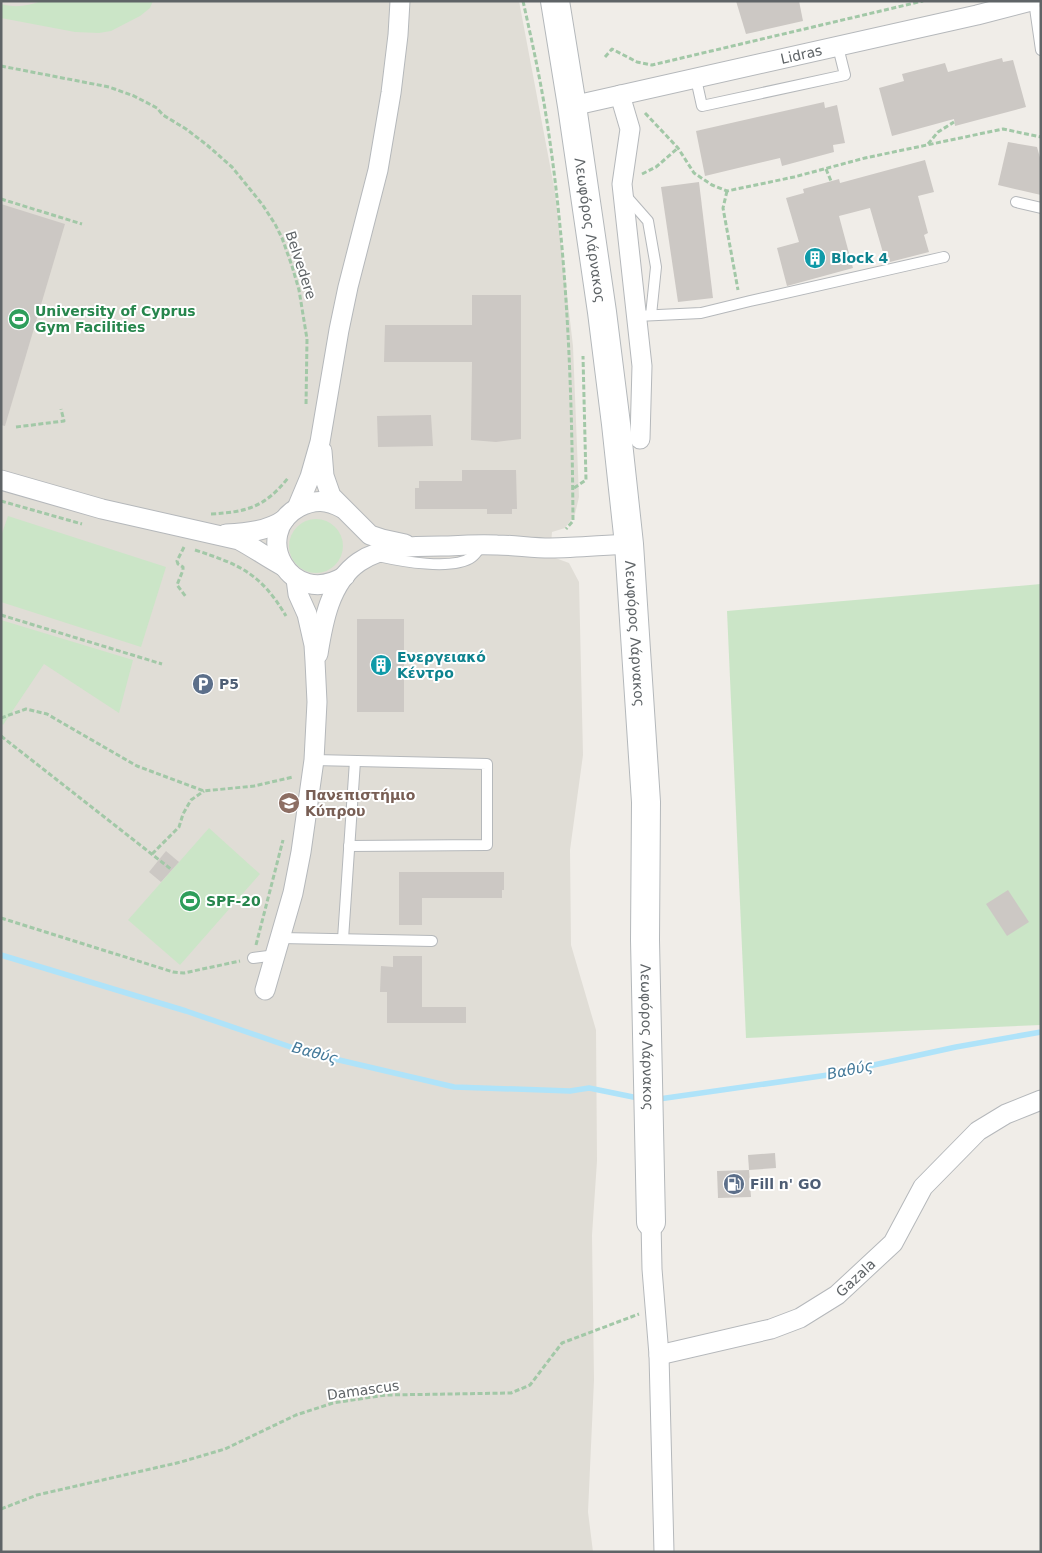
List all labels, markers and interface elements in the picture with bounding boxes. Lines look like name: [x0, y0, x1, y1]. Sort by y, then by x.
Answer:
street label: Lidras: [779, 42, 824, 67]
street label: Λεωφόρος Λάρνακος: [572, 157, 609, 304]
street label: Belvedere: [282, 229, 320, 301]
building icon: Block 4: [803, 246, 827, 270]
place label: Block 4: [831, 250, 889, 266]
place label: University of Cyprus Gym Facilities: [35, 303, 196, 335]
sports icon: University of Cyprus Gym Facilities: [7, 307, 31, 331]
street label: Λεωφόρος Λάρνακος: [622, 560, 648, 707]
place label: Ενεργειακό Κέντρο: [397, 649, 486, 681]
building icon: Ενεργειακό Κέντρο: [369, 653, 393, 677]
parking icon: P5: [191, 672, 215, 696]
place label: P5: [219, 676, 239, 692]
place label: Πανεπιστήμιο Κύπρου: [305, 787, 416, 819]
school or university icon: Πανεπιστήμιο Κύπρου: [277, 791, 301, 815]
sports icon: SPF-20: [178, 889, 202, 913]
place label: SPF-20: [206, 893, 261, 909]
street label: Λεωφόρος Λάρνακος: [638, 964, 657, 1111]
water label: Βαθύς: [290, 1038, 340, 1068]
water label: Βαθύς: [825, 1057, 875, 1083]
fuel station icon: Fill n' GO: [722, 1172, 746, 1196]
place label: Fill n' GO: [750, 1176, 821, 1192]
street label: Gazala: [833, 1256, 879, 1300]
street label: Damascus: [326, 1377, 400, 1403]

